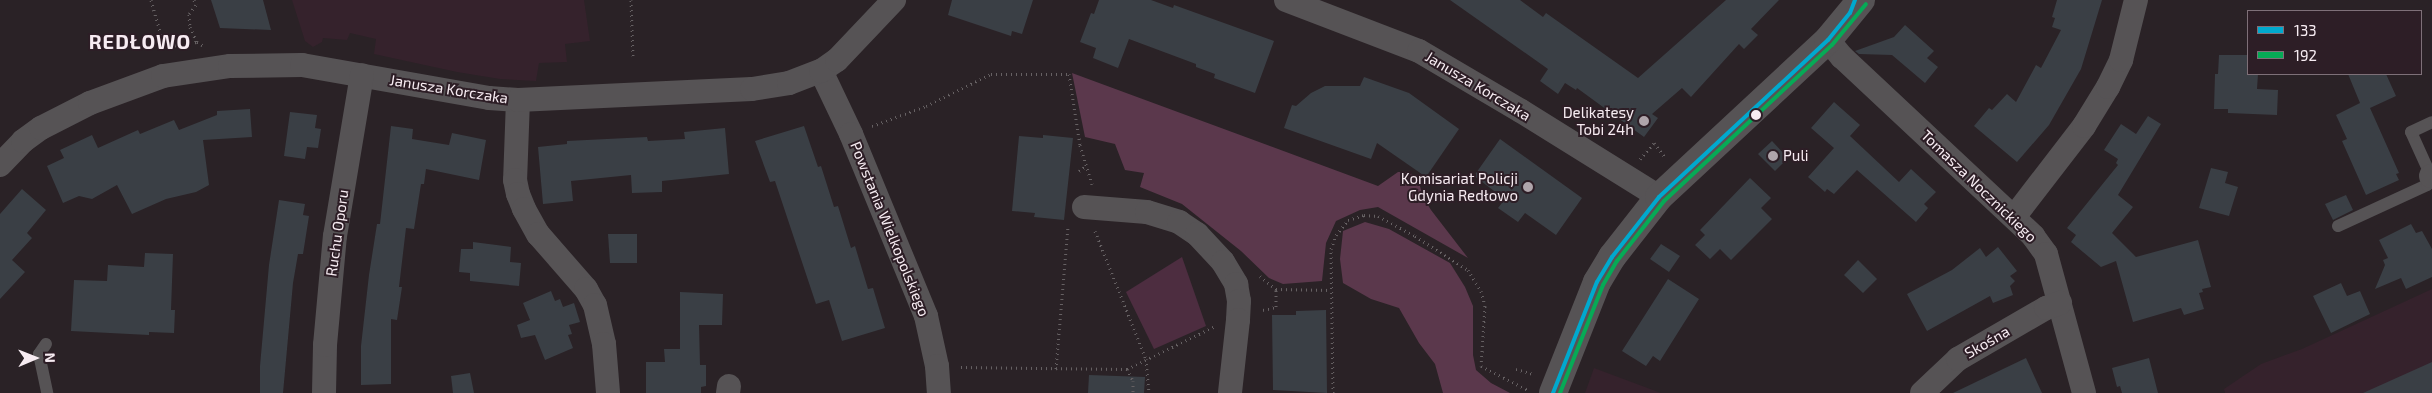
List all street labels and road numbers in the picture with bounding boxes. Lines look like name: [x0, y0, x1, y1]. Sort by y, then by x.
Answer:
street label: Janusza Korczaka: [1422, 47, 1534, 125]
street label: Janusza Korczaka: [389, 71, 509, 107]
street label: Tomasza Nocznickiego: [1917, 126, 2041, 246]
street label: Powstania Wielkopolskiego: [847, 139, 933, 319]
street label: Ruchu Oporu: [322, 188, 352, 278]
street label: Skośna: [1961, 322, 2013, 362]

